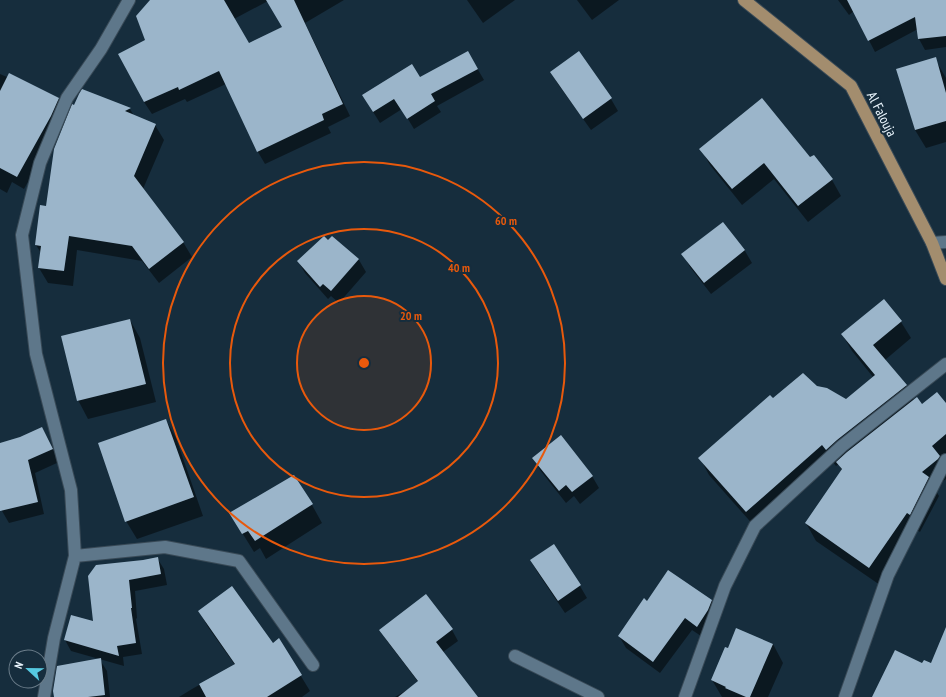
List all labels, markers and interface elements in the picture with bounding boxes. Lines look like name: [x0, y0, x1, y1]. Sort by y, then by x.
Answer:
street label: Al Falouja: [863, 88, 901, 140]
text: 60 m: [495, 213, 517, 228]
text: 40 m: [448, 260, 470, 275]
text: 20 m: [400, 308, 422, 323]
centre of rings: [357, 356, 371, 370]
north arrow: [8, 649, 48, 689]
text: N: [11, 660, 26, 671]

